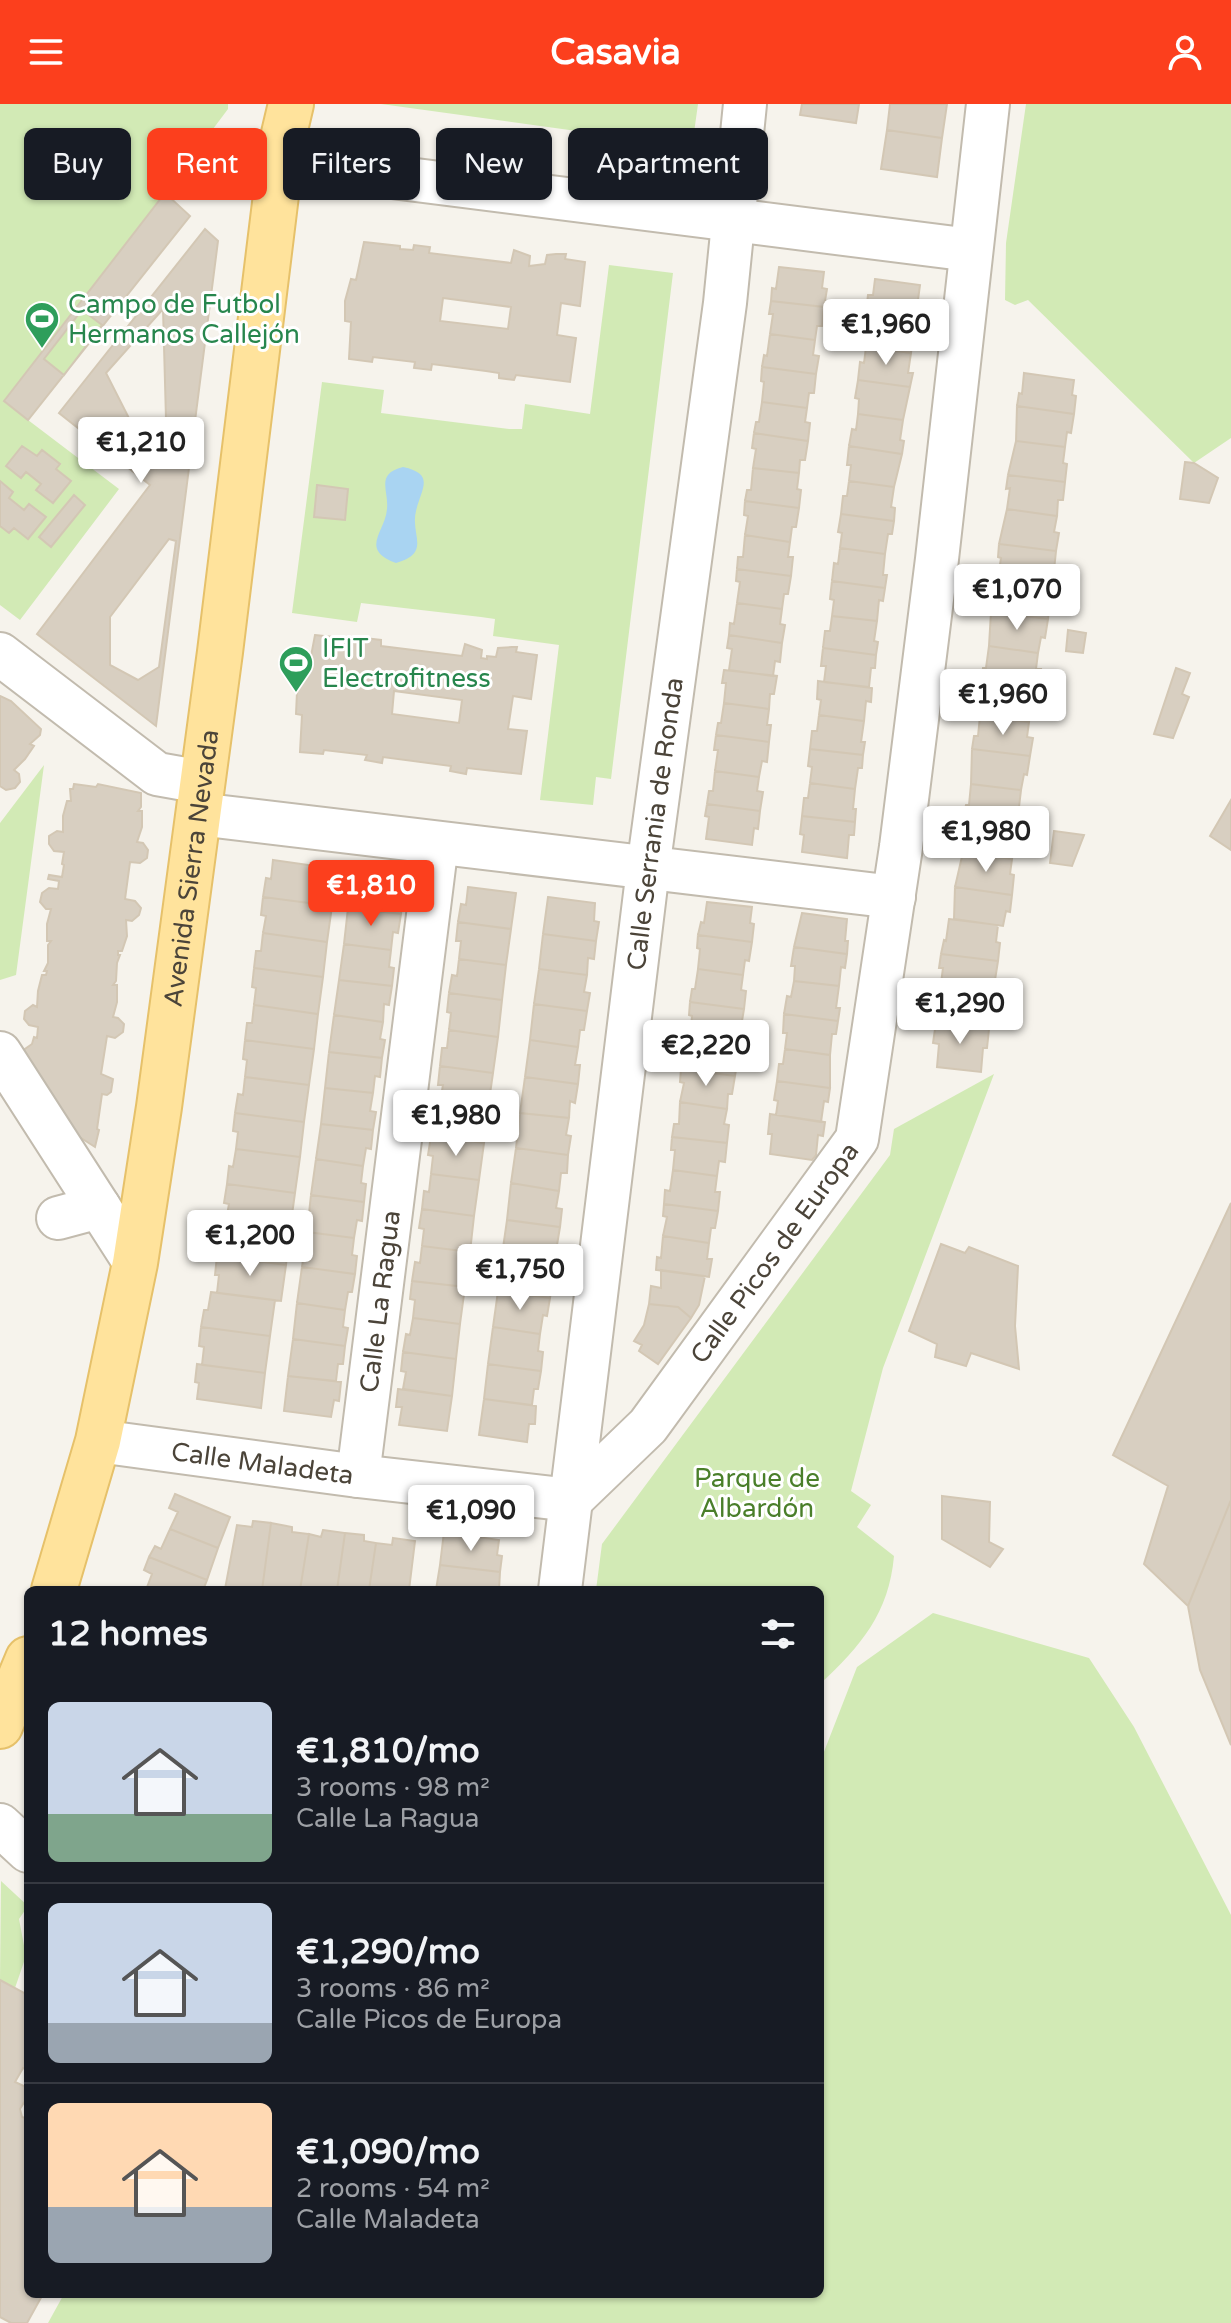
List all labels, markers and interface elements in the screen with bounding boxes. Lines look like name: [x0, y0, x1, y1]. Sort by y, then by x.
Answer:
icon: menu: [24, 30, 68, 74]
icon: person: [1163, 30, 1207, 74]
text: Casavia: [550, 31, 681, 74]
chip: Buy: [24, 128, 131, 200]
chip: Rent: [147, 128, 267, 200]
chip: Filters: [283, 128, 420, 200]
chip: New: [436, 128, 552, 200]
chip: Apartment: [568, 128, 768, 200]
place label: Campo de Futbol Hermanos Callejón: [68, 289, 300, 350]
pin: €1,960: [821, 299, 951, 367]
sports icon: Campo de Futbol Hermanos Callejón: [23, 300, 61, 350]
text: €1,960: [841, 309, 931, 340]
pin: €1,210: [76, 417, 206, 485]
text: €1,210: [96, 427, 186, 458]
pin: €1,070: [952, 564, 1082, 632]
text: €1,070: [972, 574, 1062, 605]
place label: IFIT Electrofitness: [322, 633, 491, 694]
sports icon: IFIT Electrofitness: [277, 644, 315, 694]
pin: €1,960: [938, 669, 1068, 737]
street label: Calle Serrania de Ronda: [621, 675, 690, 972]
text: €1,960: [958, 679, 1048, 710]
street label: Avenida Sierra Nevada: [158, 728, 225, 1009]
pin: €1,980: [921, 806, 1051, 874]
text: €1,980: [941, 816, 1031, 847]
pin: €1,810: [306, 860, 436, 928]
text: €1,810: [326, 870, 416, 901]
pin: €1,290: [895, 978, 1025, 1046]
text: €1,290: [915, 988, 1005, 1019]
pin: €2,220: [641, 1020, 771, 1088]
text: €2,220: [661, 1030, 751, 1061]
pin: €1,980: [391, 1090, 521, 1158]
text: €1,980: [411, 1100, 501, 1131]
street label: Calle Picos de Europa: [684, 1136, 866, 1370]
street label: Calle La Ragua: [354, 1208, 407, 1394]
pin: €1,200: [185, 1210, 315, 1278]
text: €1,200: [205, 1220, 295, 1251]
pin: €1,750: [455, 1244, 585, 1312]
text: €1,750: [475, 1254, 565, 1285]
street label: Calle Maladeta: [169, 1436, 356, 1491]
park label: Parque de Albardón: [694, 1463, 820, 1524]
pin: €1,090: [406, 1485, 536, 1553]
text: €1,090: [426, 1495, 516, 1526]
icon: filters: [756, 1612, 800, 1656]
text: 12 homes: [48, 1614, 208, 1655]
text: €1,810/mo: [296, 1731, 480, 1772]
icon: home: [112, 1734, 208, 1830]
text: 3 rooms · 98 m²: [296, 1772, 490, 1803]
text: Calle La Ragua: [296, 1803, 479, 1834]
text: €1,290/mo: [296, 1932, 480, 1973]
icon: home: [112, 1935, 208, 2031]
text: 3 rooms · 86 m²: [296, 1973, 490, 2004]
text: Calle Picos de Europa: [296, 2004, 562, 2035]
text: €1,090/mo: [296, 2132, 480, 2173]
icon: home: [112, 2135, 208, 2231]
text: 2 rooms · 54 m²: [296, 2173, 490, 2204]
text: Calle Maladeta: [296, 2204, 480, 2235]

